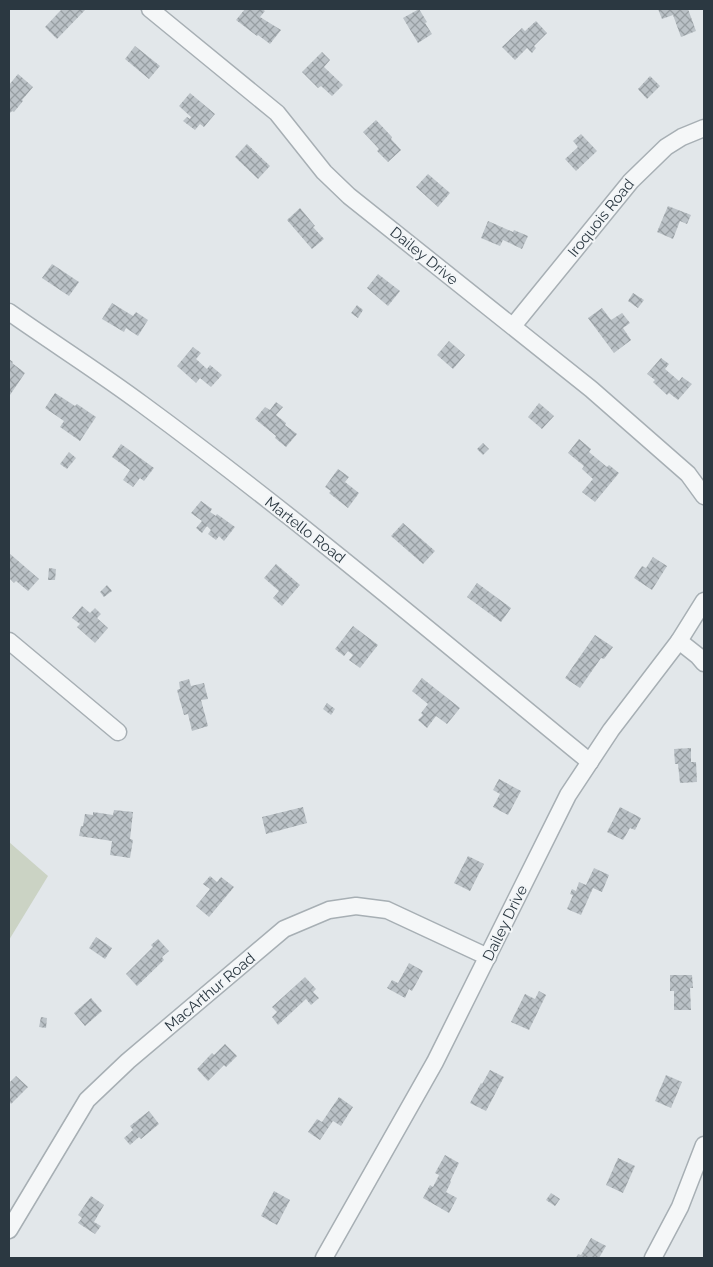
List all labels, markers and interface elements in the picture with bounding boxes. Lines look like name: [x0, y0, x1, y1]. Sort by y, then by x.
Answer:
street label: Iroquois Road: [564, 175, 638, 261]
street label: Dailey Drive: [386, 223, 462, 289]
street label: Martello Road: [261, 493, 349, 567]
street label: Dailey Drive: [479, 882, 531, 964]
street label: MacArthur Road: [161, 949, 259, 1035]

